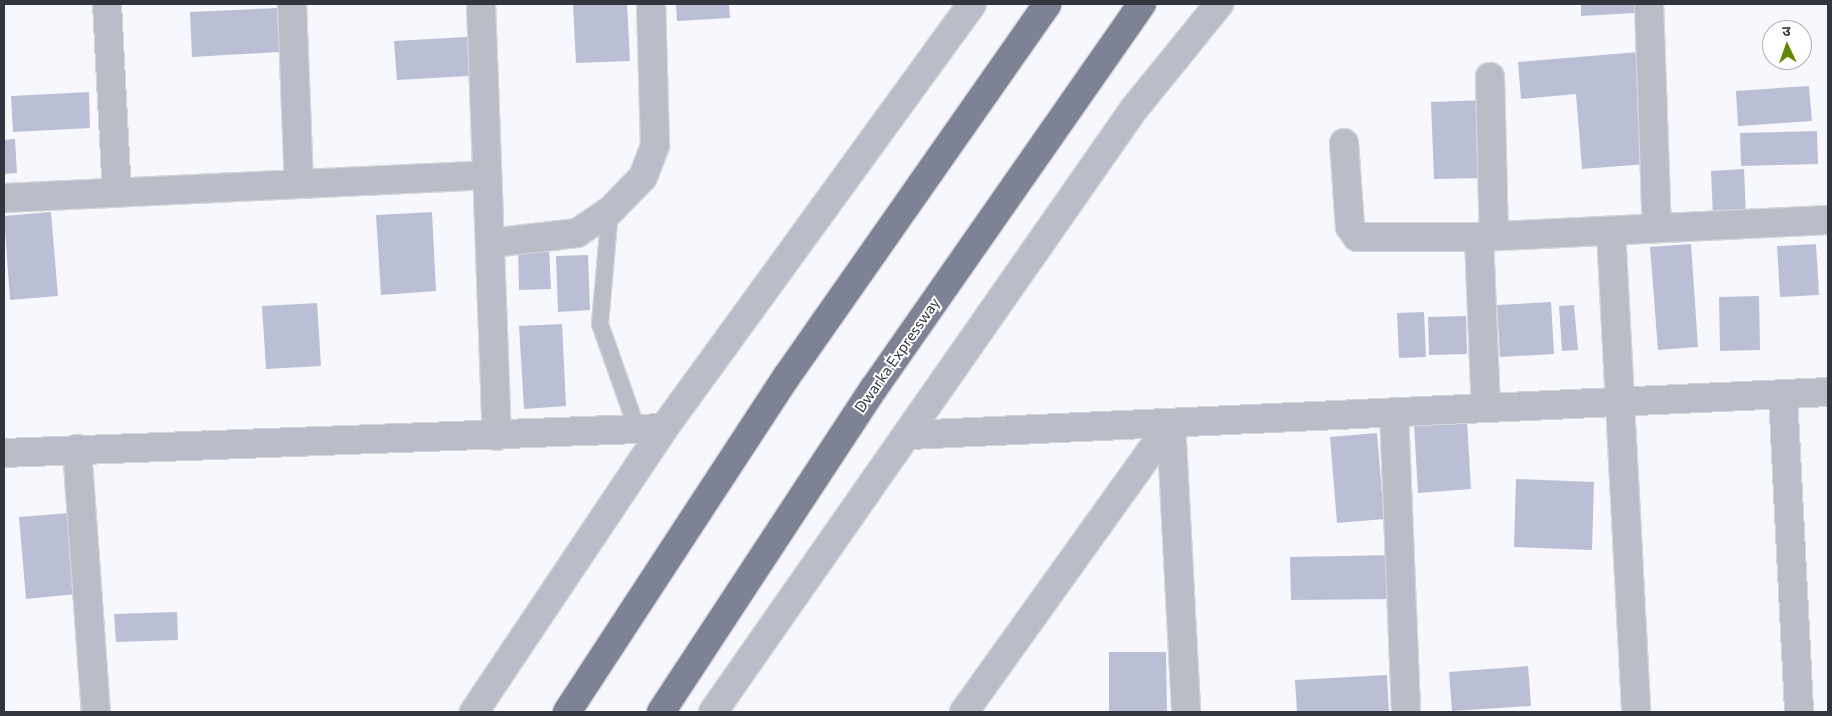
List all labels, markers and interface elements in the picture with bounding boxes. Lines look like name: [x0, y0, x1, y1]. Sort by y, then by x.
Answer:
north arrow: [1762, 20, 1812, 70]
text: उ: [1782, 22, 1791, 39]
street label: Dwarka Expressway: [851, 294, 943, 416]

